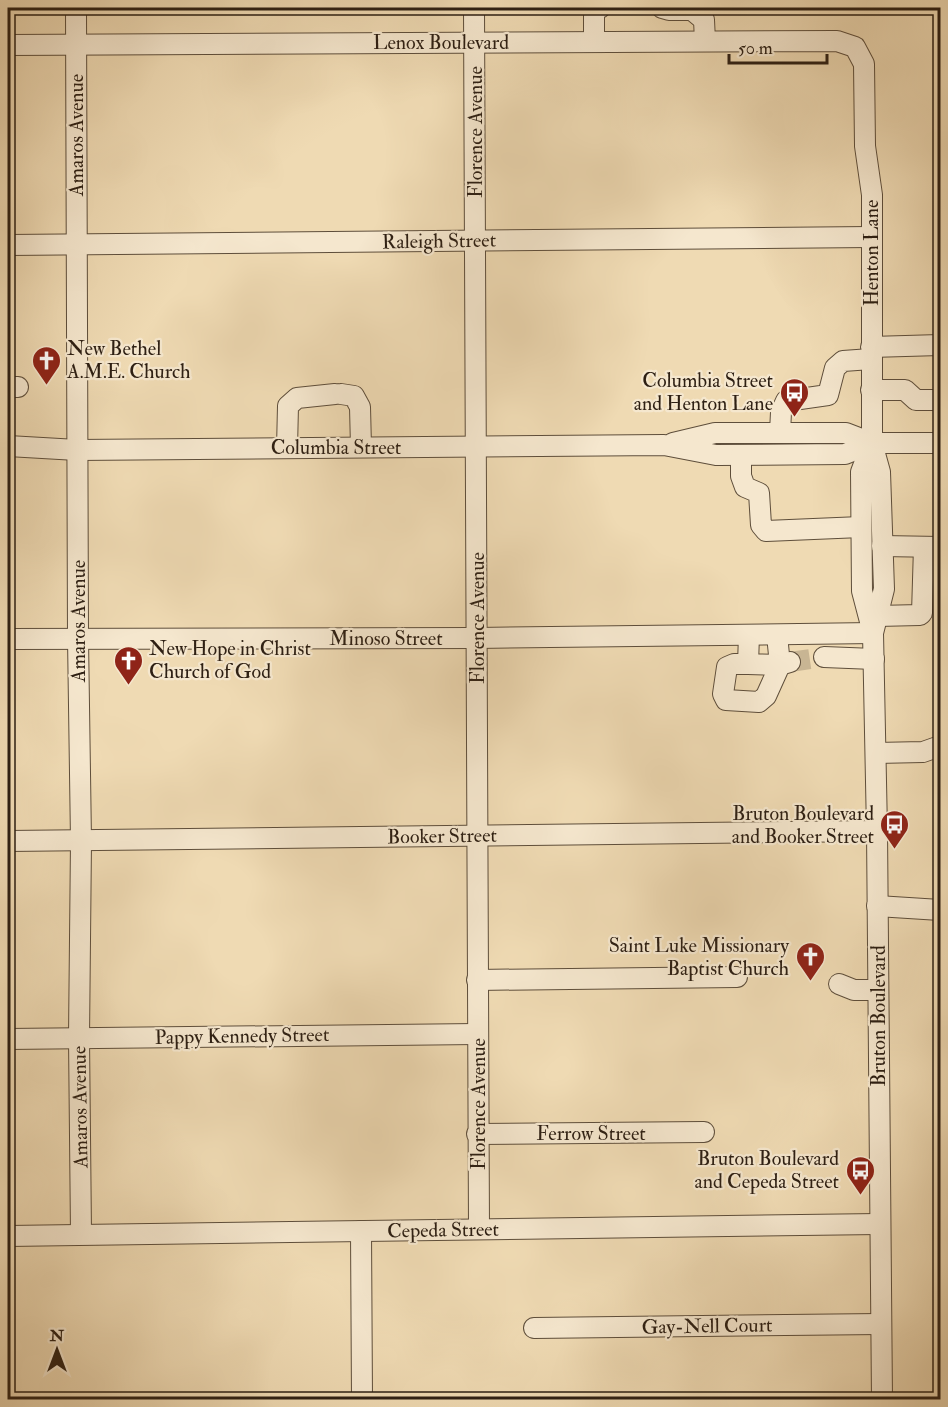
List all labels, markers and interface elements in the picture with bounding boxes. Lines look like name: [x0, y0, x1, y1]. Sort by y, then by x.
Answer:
scale bar: [729, 27, 826, 65]
street label: Lenox Boulevard: [373, 30, 509, 55]
text: 50 m: [738, 37, 773, 60]
street label: Florence Avenue: [463, 66, 488, 198]
street label: Amaros Avenue: [64, 74, 89, 197]
street label: Henton Lane: [859, 200, 884, 306]
street label: Raleigh Street: [382, 227, 497, 254]
place label: New Bethel A.M.E. Church: [66, 336, 191, 384]
church icon: New Bethel A.M.E. Church: [30, 344, 62, 386]
place label: Columbia Street and Henton Lane: [634, 368, 774, 416]
bus stop icon: Columbia Street and Henton Lane: [778, 376, 810, 418]
street label: Columbia Street: [271, 435, 402, 460]
street label: Florence Avenue: [465, 552, 490, 684]
street label: Amaros Avenue: [66, 560, 91, 683]
street label: Minoso Street: [329, 626, 443, 651]
place label: New Hope in Christ Church of God: [149, 636, 311, 684]
church icon: New Hope in Christ Church of God: [112, 644, 144, 686]
place label: Bruton Boulevard and Booker Street: [732, 801, 875, 849]
bus stop icon: Bruton Boulevard and Booker Street: [879, 808, 911, 850]
street label: Booker Street: [387, 823, 498, 849]
place label: Saint Luke Missionary Baptist Church: [609, 933, 790, 982]
church icon: Saint Luke Missionary Baptist Church: [794, 940, 826, 982]
street label: Bruton Boulevard: [866, 945, 891, 1087]
street label: Pappy Kennedy Street: [154, 1022, 330, 1051]
street label: Florence Avenue: [466, 1038, 491, 1170]
street label: Amaros Avenue: [66, 1046, 94, 1169]
street label: Ferrow Street: [536, 1121, 646, 1146]
place label: Bruton Boulevard and Cepeda Street: [695, 1146, 840, 1195]
bus stop icon: Bruton Boulevard and Cepeda Street: [844, 1154, 876, 1196]
street label: Cepeda Street: [387, 1217, 500, 1244]
street label: Gay-Nell Court: [641, 1312, 773, 1340]
north arrow: [27, 1320, 87, 1380]
text: N: [49, 1326, 65, 1346]

